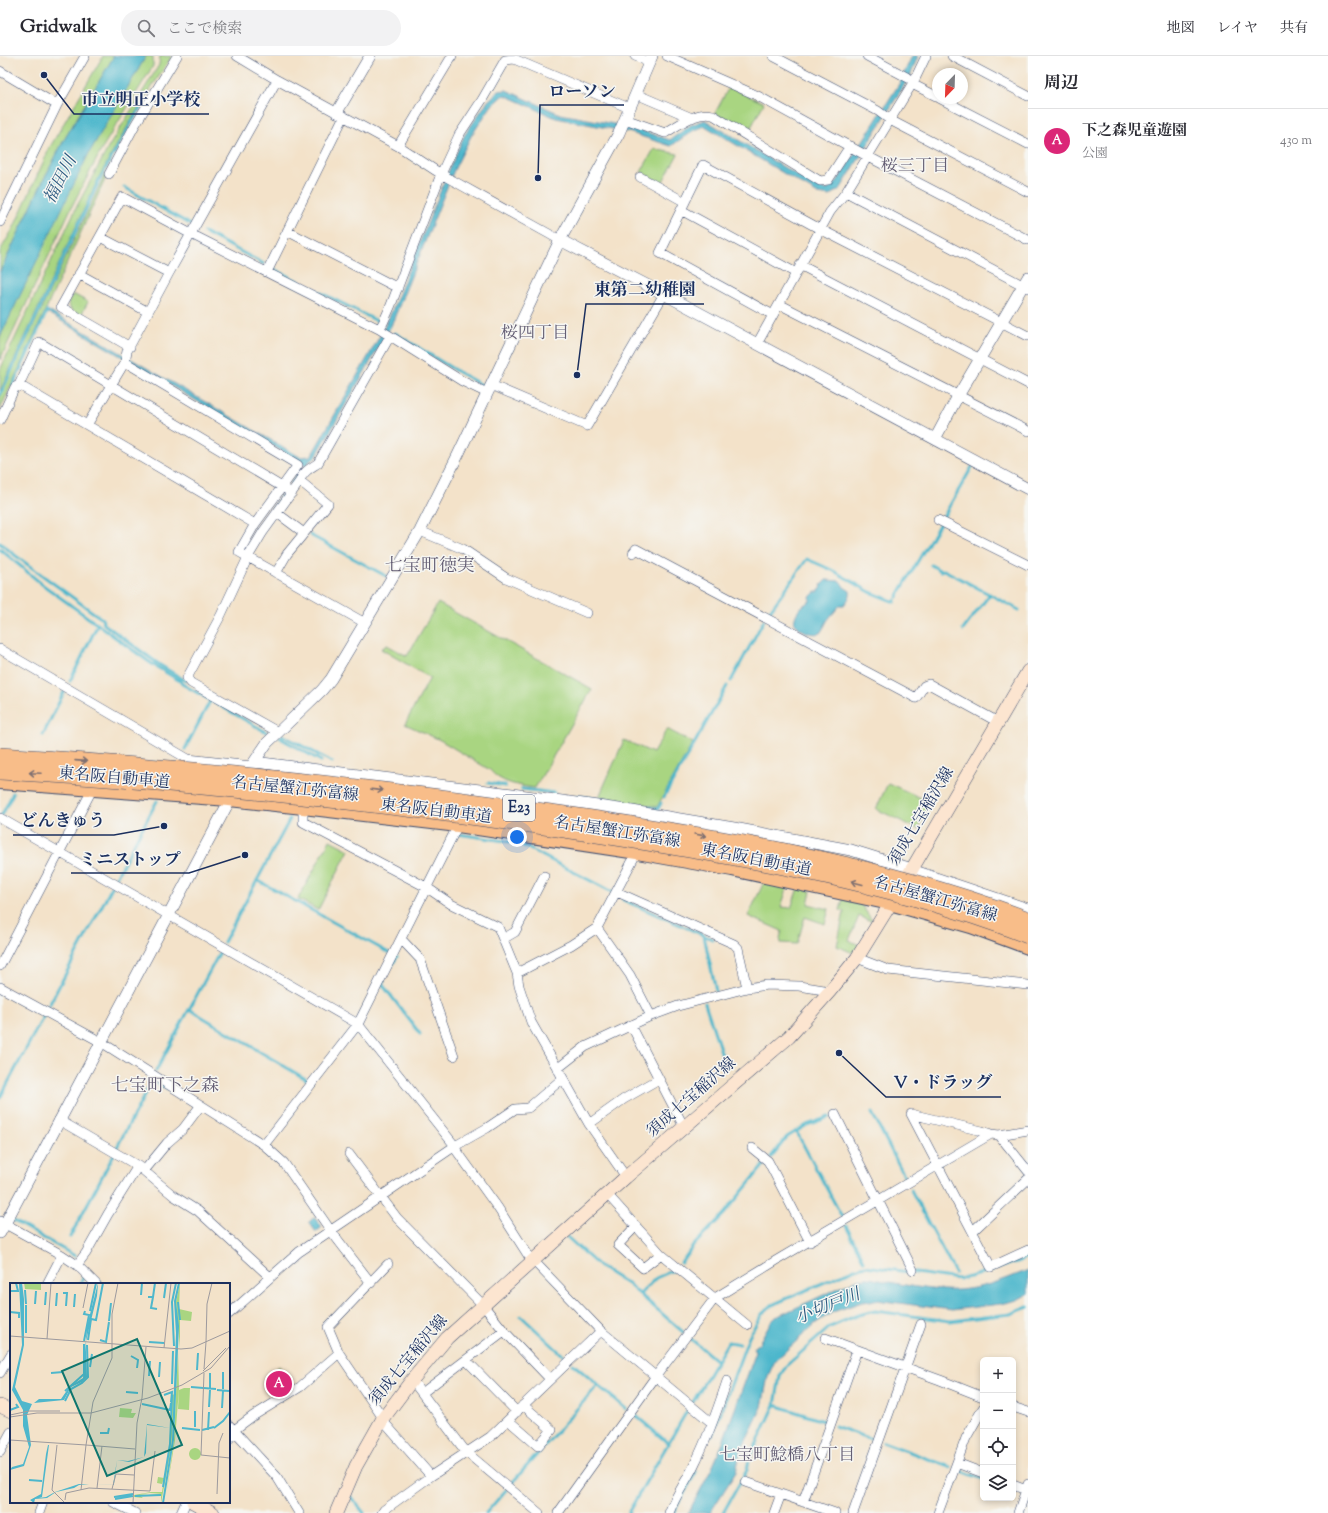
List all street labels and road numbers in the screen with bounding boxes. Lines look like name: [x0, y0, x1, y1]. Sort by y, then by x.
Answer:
street label: 東名阪自動車道: [57, 763, 171, 795]
street label: 須成七宝稲沢線: [883, 763, 961, 871]
street label: 名古屋蟹江弥富線: [230, 772, 360, 808]
street label: 東名阪自動車道: [379, 794, 493, 830]
road number: E23: [503, 795, 535, 821]
street label: 名古屋蟹江弥富線: [552, 812, 682, 854]
street label: 東名阪自動車道: [699, 839, 813, 883]
street label: 名古屋蟹江弥富線: [870, 871, 1000, 929]
street label: 須成七宝稲沢線: [642, 1053, 742, 1143]
street label: 須成七宝稲沢線: [364, 1311, 454, 1411]

